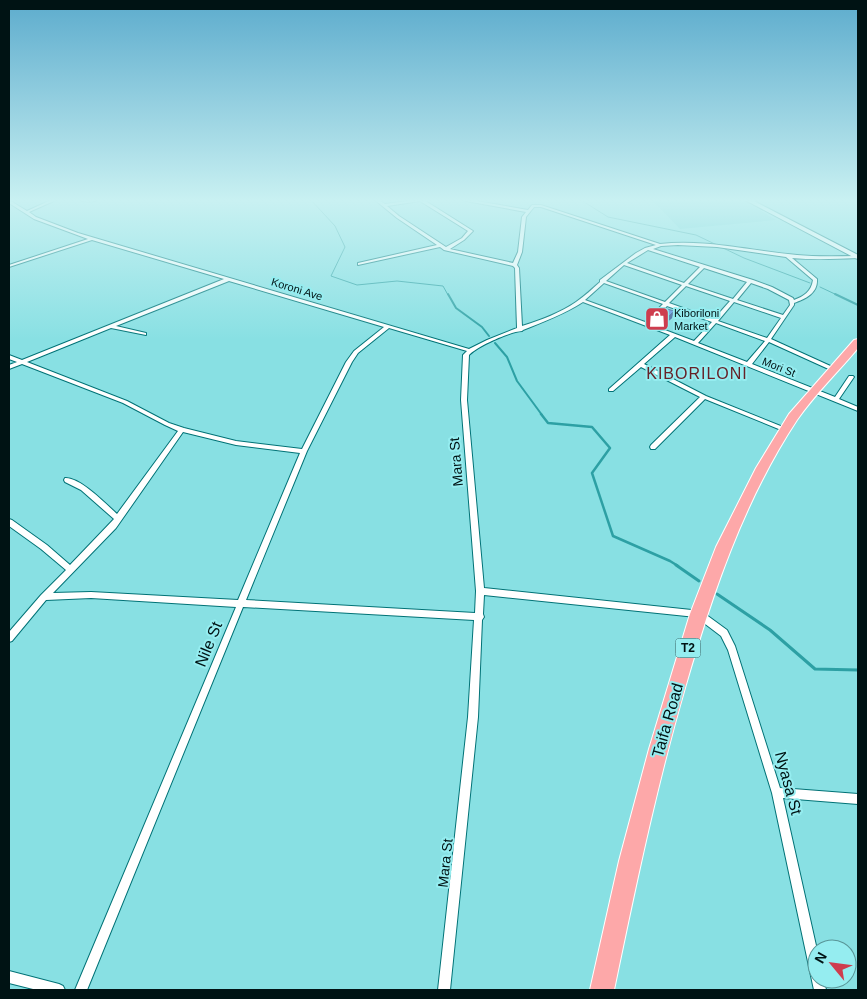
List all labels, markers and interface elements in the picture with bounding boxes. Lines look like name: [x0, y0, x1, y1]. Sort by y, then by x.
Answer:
street label: Koroni Ave: [270, 276, 324, 302]
shop icon: Kiboriloni Market: [644, 306, 670, 332]
place label: Kiboriloni Market: [674, 307, 719, 332]
street label: Mori St: [761, 355, 797, 379]
district label: KIBORILONI: [646, 365, 748, 382]
street label: Mara St: [446, 437, 466, 487]
street label: Nile St: [192, 619, 225, 669]
road number: T2: [676, 638, 700, 658]
street label: Taifa Road: [649, 681, 686, 759]
street label: Nyasa St: [772, 750, 805, 817]
street label: Mara St: [434, 838, 456, 888]
north arrow: [807, 939, 857, 989]
text: N: [811, 949, 830, 966]

